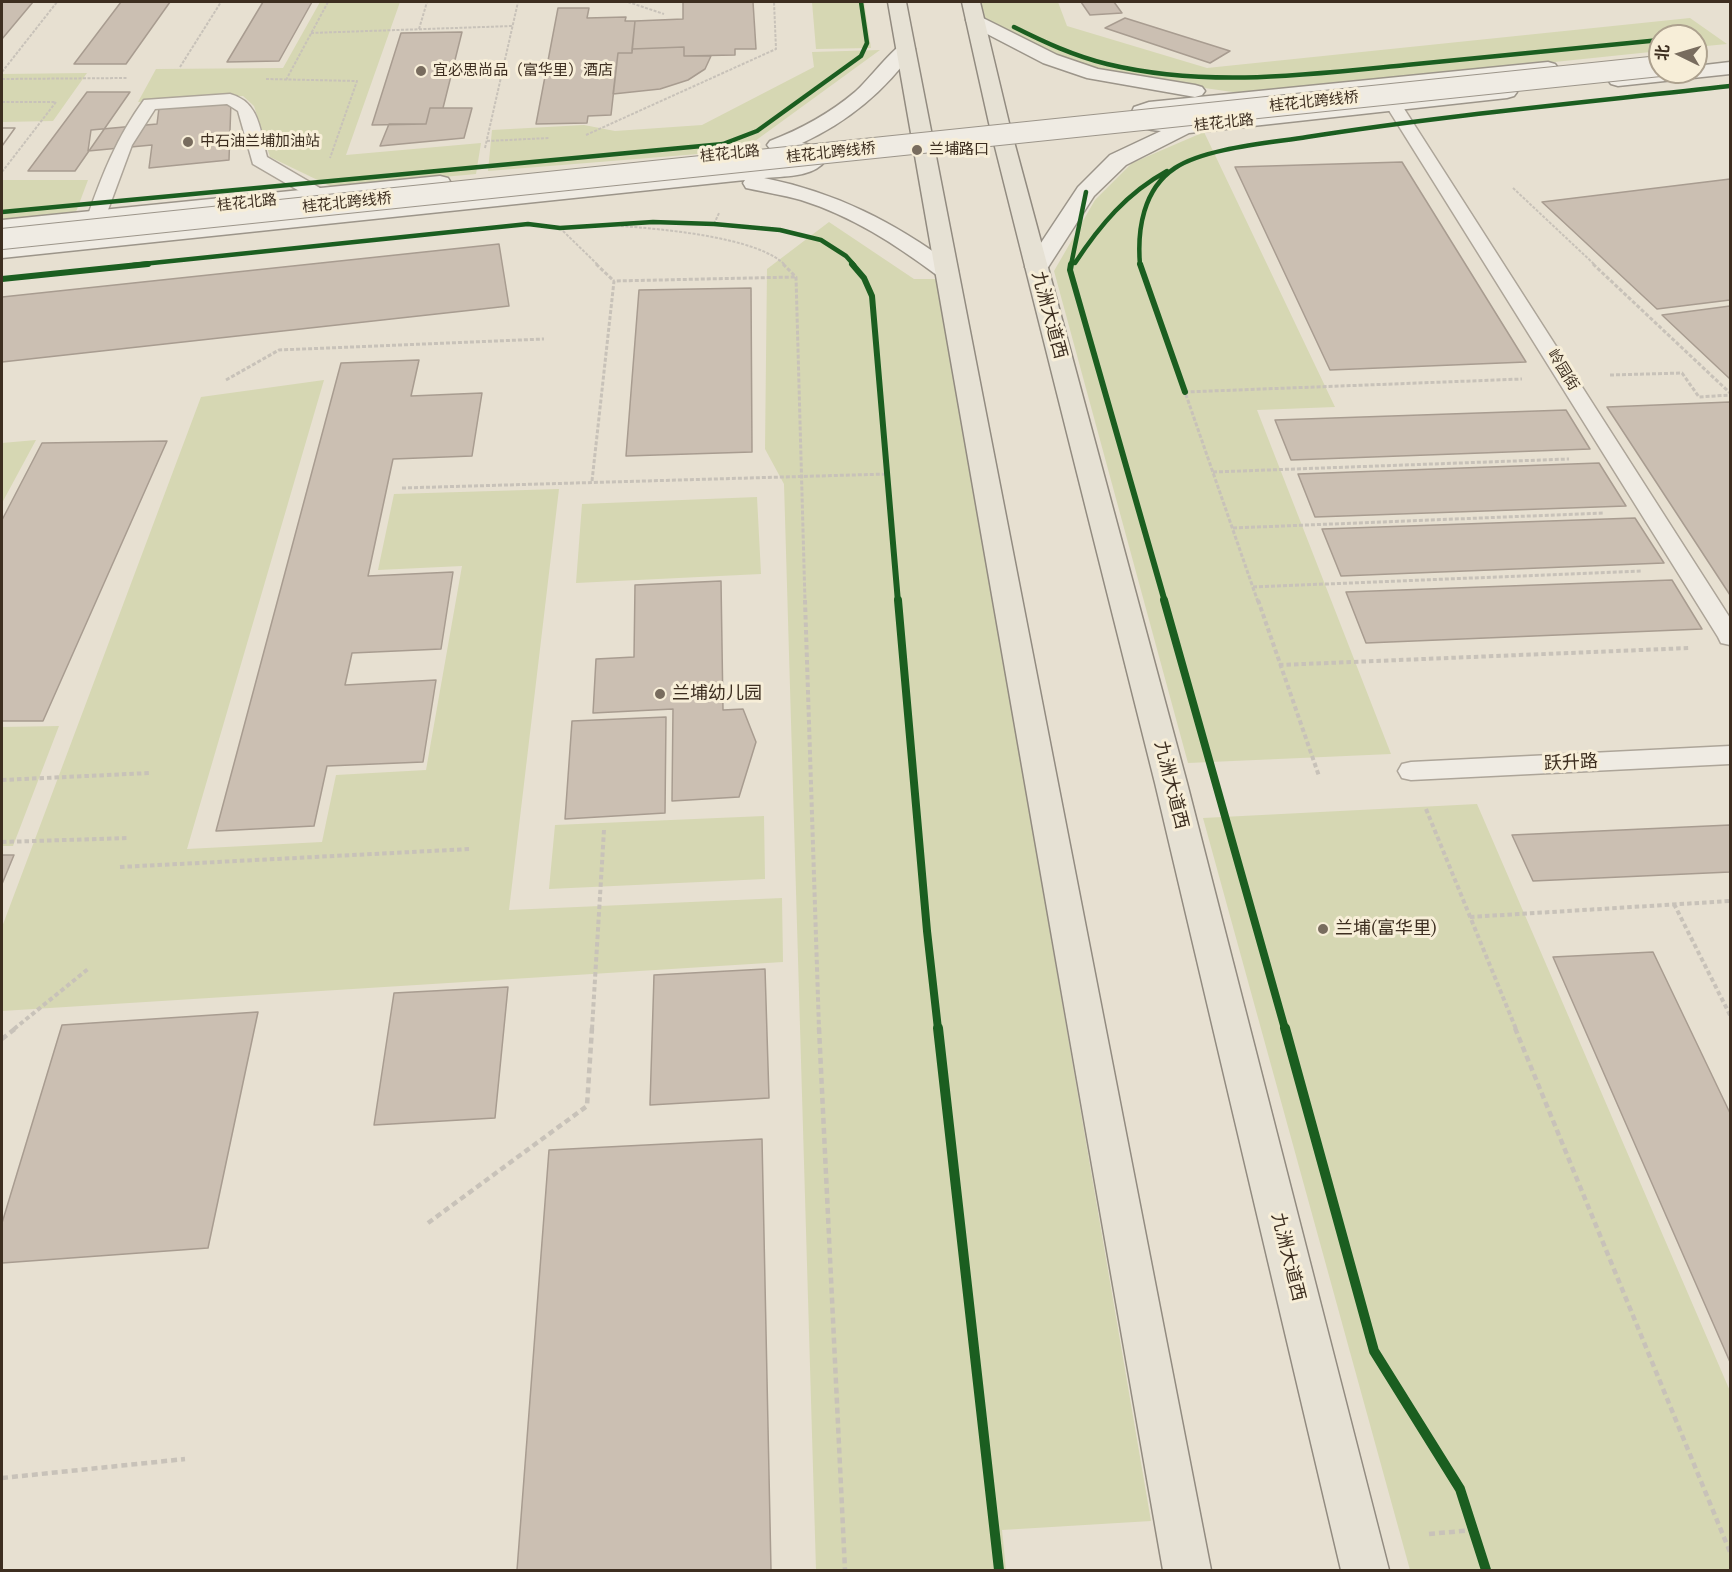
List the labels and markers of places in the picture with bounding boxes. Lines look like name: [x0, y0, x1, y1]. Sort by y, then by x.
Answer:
place label: 宜必思尚品（富华里）酒店: [433, 62, 613, 80]
marker: 宜必思尚品（富华里）酒店: [414, 64, 428, 78]
place label: 中石油兰埔加油站: [200, 133, 320, 151]
marker: 中石油兰埔加油站: [181, 135, 195, 149]
place label: 兰埔路口: [929, 141, 989, 159]
marker: 兰埔路口: [910, 143, 924, 157]
place label: 兰埔幼儿园: [672, 683, 762, 705]
marker: 兰埔幼儿园: [653, 687, 667, 701]
place label: 兰埔(富华里): [1335, 918, 1437, 940]
marker: 兰埔(富华里): [1316, 922, 1330, 936]

